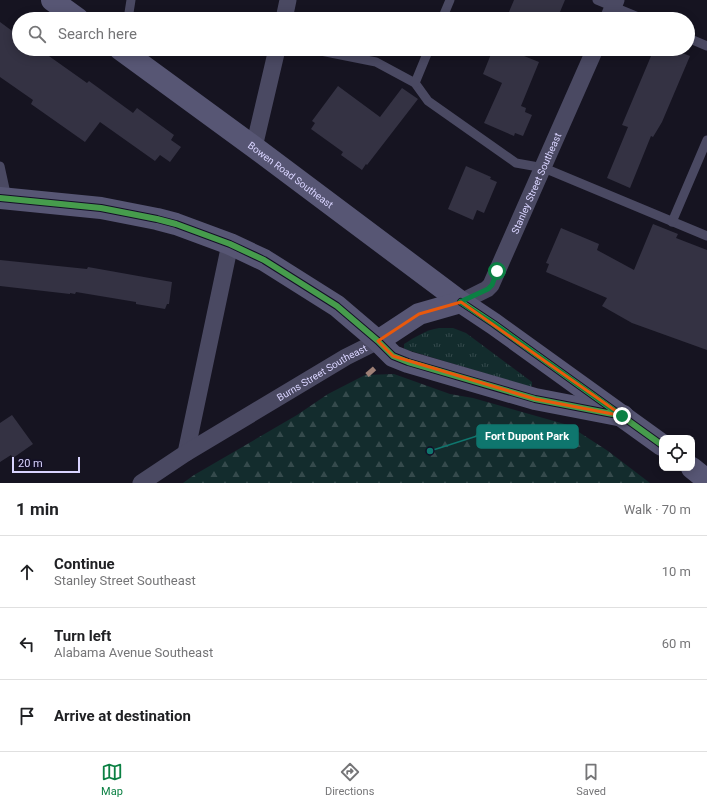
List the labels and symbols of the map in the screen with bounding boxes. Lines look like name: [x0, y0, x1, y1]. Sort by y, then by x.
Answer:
street label: Stanley Street Southeast: [509, 131, 563, 236]
street label: Bowen Road Southeast: [246, 140, 335, 210]
route start: [488, 262, 506, 280]
street label: Burns Street Southeast: [275, 342, 369, 403]
route end: [613, 407, 631, 425]
callout: Fort Dupont Park: [477, 425, 578, 448]
text: Fort Dupont Park: [485, 430, 569, 443]
scale bar: [12, 455, 80, 474]

